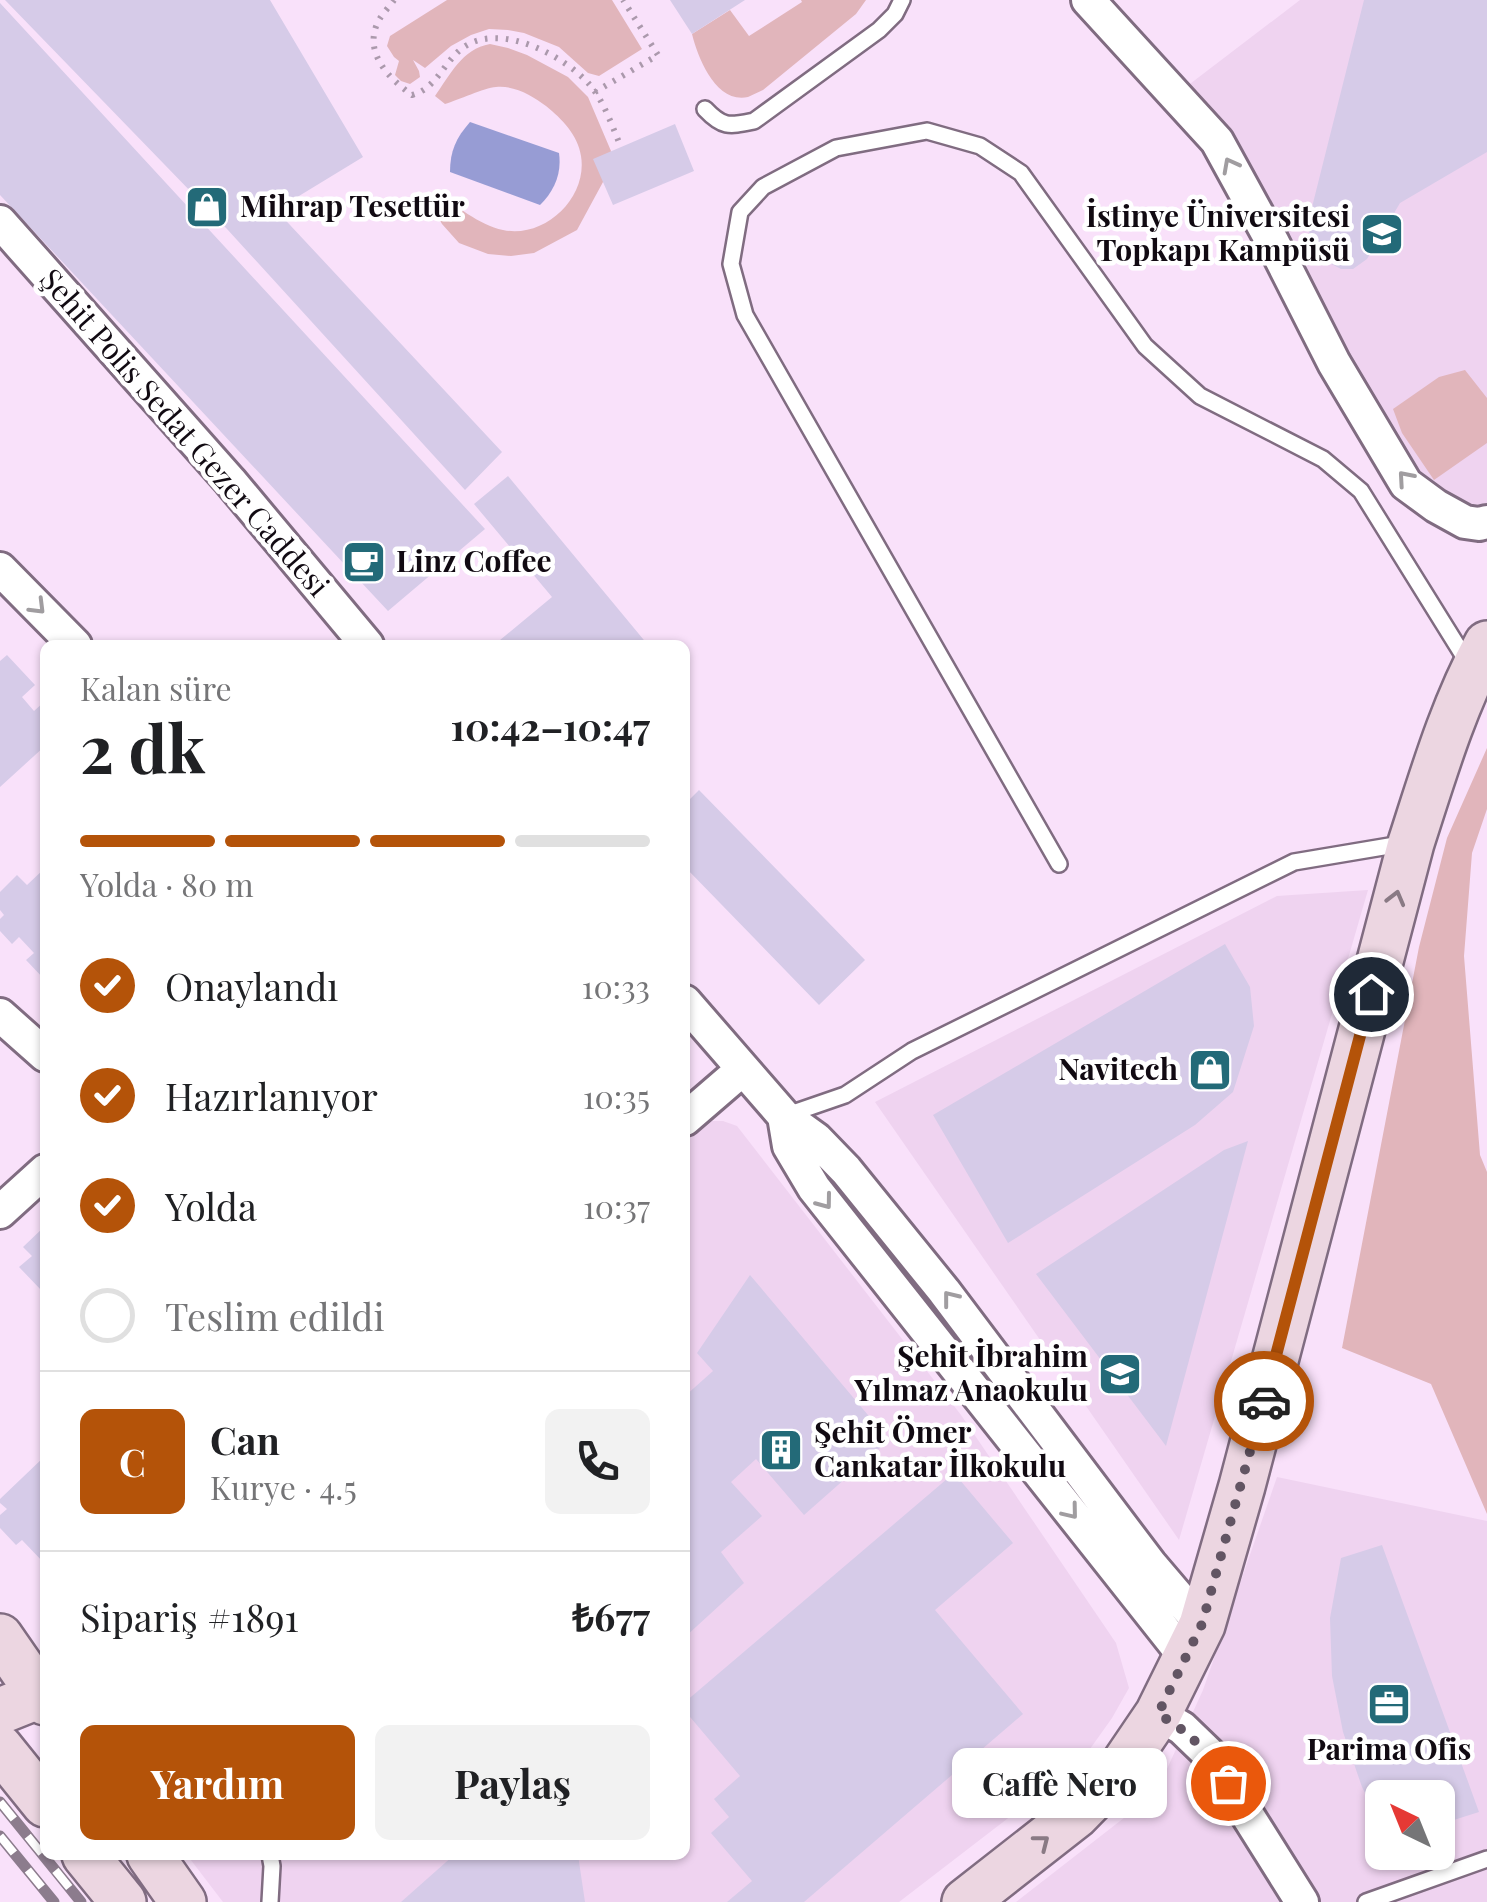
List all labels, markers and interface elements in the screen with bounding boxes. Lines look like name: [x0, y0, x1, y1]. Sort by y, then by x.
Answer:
one-way arrow: [1223, 157, 1243, 175]
shop icon: Mihrap Tesettür: [184, 184, 230, 230]
place label: Mihrap Tesettür: [240, 185, 465, 225]
place label: İstinye Üniversitesi Topkapı Kampüsü: [1086, 195, 1350, 269]
school or university icon: İstinye Üniversitesi Topkapı Kampüsü: [1359, 211, 1405, 257]
street label: Şehit Polis Sedat Gezer Caddesi: [32, 259, 339, 604]
one-way arrow: [1399, 471, 1417, 489]
cafe icon: Linz Coffee: [341, 539, 387, 585]
place label: Linz Coffee: [396, 540, 552, 580]
one-way arrow: [26, 595, 44, 613]
text: Kalan süre: [80, 666, 232, 709]
text: 10:42–10:47: [450, 700, 650, 751]
text: 2 dk: [80, 703, 205, 789]
text: Yolda · 80 m: [80, 862, 254, 905]
one-way arrow: [1385, 890, 1406, 908]
pin: [1329, 952, 1414, 1037]
icon: check: [80, 958, 135, 1013]
text: Onaylandı: [165, 960, 338, 1011]
text: 10:33: [582, 964, 650, 1007]
icon: home: [1344, 967, 1399, 1022]
shop icon: Navitech: [1187, 1047, 1233, 1093]
place label: Navitech: [1058, 1048, 1178, 1088]
icon: check: [80, 1068, 135, 1123]
text: Hazırlanıyor: [165, 1070, 378, 1121]
text: 10:35: [583, 1074, 650, 1117]
icon: check: [80, 1178, 135, 1233]
text: Yolda: [165, 1180, 257, 1231]
text: 10:37: [583, 1184, 650, 1227]
one-way arrow: [814, 1191, 831, 1209]
text: Teslim edildi: [165, 1290, 385, 1341]
one-way arrow: [944, 1291, 961, 1309]
place label: Şehit İbrahim Yılmaz Anaokulu: [853, 1335, 1088, 1409]
school or university icon: Şehit İbrahim Yılmaz Anaokulu: [1097, 1351, 1143, 1397]
courier: [1214, 1351, 1314, 1451]
icon: car: [1237, 1374, 1292, 1429]
button: phone: [545, 1409, 650, 1514]
place label: Şehit Ömer Cankatar İlkokulu: [814, 1411, 1066, 1485]
text: Can: [210, 1414, 280, 1465]
building icon: Şehit Ömer Cankatar İlkokulu: [758, 1427, 804, 1473]
text: C: [119, 1436, 146, 1487]
text: Kurye · 4.5: [210, 1465, 357, 1508]
one-way arrow: [1059, 1501, 1077, 1519]
text: ₺677: [572, 1590, 650, 1641]
text: Sipariş #1891: [80, 1591, 299, 1642]
office icon: Parima Ofis: [1366, 1681, 1412, 1727]
button: Yardım: [80, 1725, 355, 1840]
button: Paylaş: [375, 1725, 650, 1840]
place label: Parima Ofis: [1307, 1728, 1471, 1768]
pin: [1186, 1741, 1271, 1826]
callout: Caffè Nero: [953, 1748, 1168, 1818]
icon: bag: [1201, 1756, 1256, 1811]
text: Caffè Nero: [982, 1761, 1137, 1804]
north arrow: [1365, 1780, 1455, 1870]
map controls: [1365, 1780, 1455, 1870]
one-way arrow: [1031, 1836, 1049, 1853]

